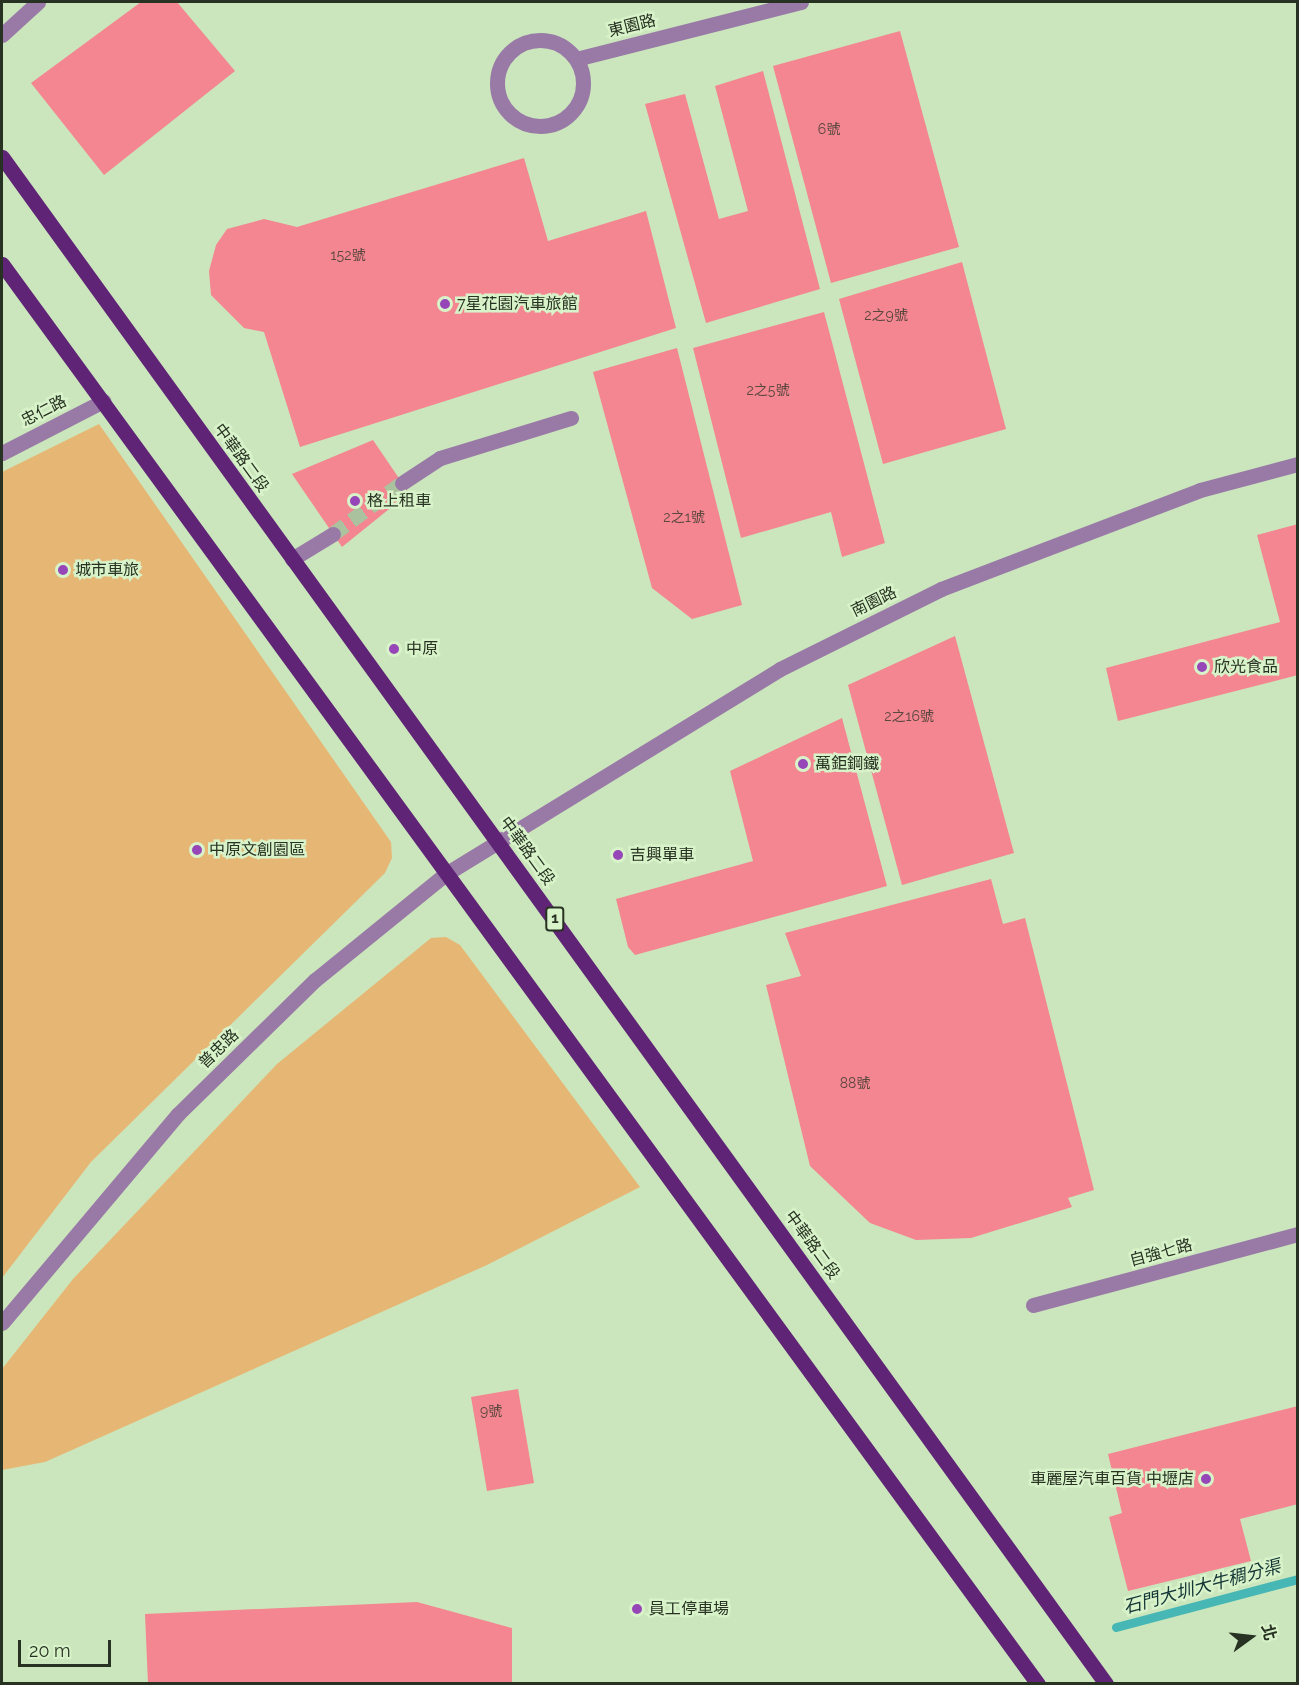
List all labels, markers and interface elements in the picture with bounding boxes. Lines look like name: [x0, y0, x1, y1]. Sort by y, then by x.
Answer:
street label: 東園路: [606, 11, 658, 41]
house number: 6號: [818, 121, 840, 137]
house number: 152號: [331, 247, 365, 263]
place label: 7星花園汽車旅館: [457, 294, 578, 314]
marker: 7星花園汽車旅館: [438, 297, 452, 311]
house number: 2之9號: [864, 307, 908, 323]
house number: 2之5號: [747, 382, 789, 398]
street label: 忠仁路: [18, 392, 70, 430]
street label: 中華路二段: [210, 420, 272, 496]
place label: 格上租車: [367, 491, 431, 511]
marker: 格上租車: [348, 494, 362, 508]
house number: 2之1號: [663, 509, 705, 525]
place label: 城市車旅: [75, 560, 139, 580]
marker: 城市車旅: [56, 563, 70, 577]
street label: 南園路: [848, 583, 900, 621]
place label: 中原: [406, 639, 438, 659]
marker: 中原: [387, 642, 401, 656]
place label: 欣光食品: [1214, 657, 1278, 677]
marker: 欣光食品: [1195, 660, 1209, 674]
house number: 2之16號: [884, 708, 934, 724]
place label: 萬鉅鋼鐵: [815, 754, 879, 774]
marker: 萬鉅鋼鐵: [796, 757, 810, 771]
street label: 中華路二段: [496, 813, 558, 889]
place label: 中原文創園區: [209, 840, 305, 860]
marker: 中原文創園區: [190, 843, 204, 857]
place label: 吉興單車: [630, 845, 694, 865]
marker: 吉興單車: [611, 848, 625, 862]
road number: 1: [544, 907, 566, 931]
street label: 普忠路: [195, 1025, 243, 1073]
house number: 88號: [840, 1075, 870, 1091]
street label: 中華路二段: [781, 1207, 843, 1283]
street label: 自強七路: [1128, 1235, 1194, 1271]
house number: 9號: [480, 1403, 502, 1419]
place label: 車麗屋汽車百貨 中壢店: [1030, 1469, 1194, 1489]
marker: 車麗屋汽車百貨 中壢店: [1199, 1472, 1213, 1486]
water label: 石門大圳大牛稠分渠: [1121, 1556, 1283, 1618]
place label: 員工停車場: [649, 1599, 729, 1619]
marker: 員工停車場: [630, 1602, 644, 1616]
north arrow: [1221, 1607, 1281, 1667]
text: 北: [1258, 1622, 1280, 1642]
scale bar: [21, 1628, 114, 1666]
text: 20 m: [29, 1640, 71, 1661]

